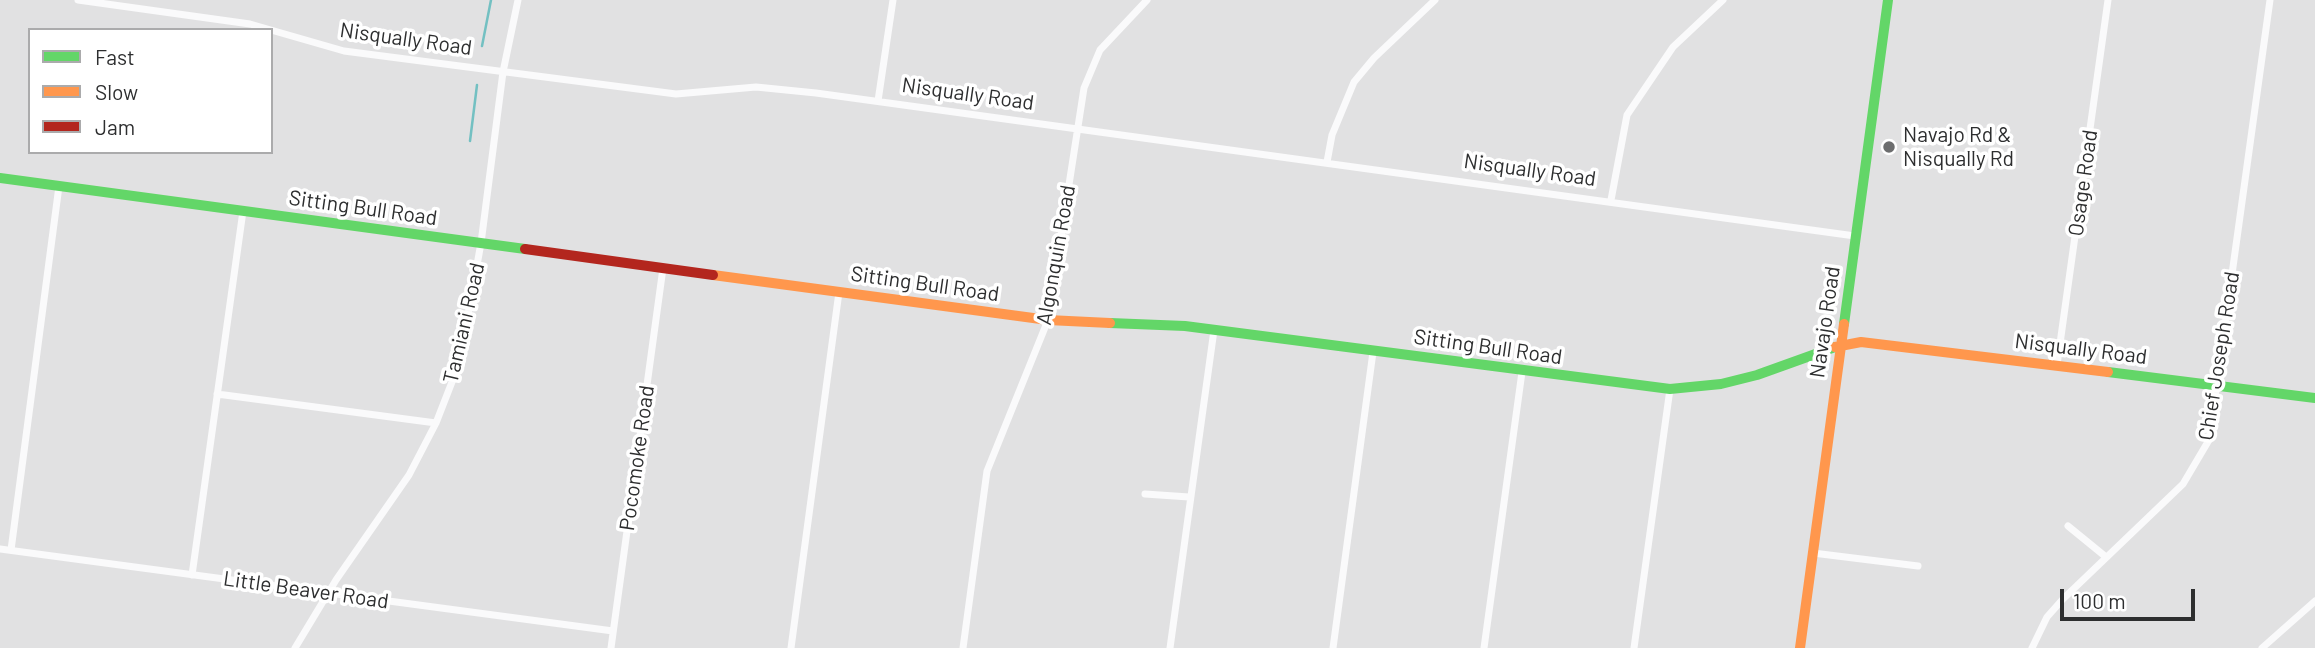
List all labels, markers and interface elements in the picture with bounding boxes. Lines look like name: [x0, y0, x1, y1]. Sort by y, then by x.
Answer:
street label: Nisqually Road: [338, 17, 474, 61]
legend: [28, 28, 273, 154]
text: Fast: [95, 44, 135, 69]
street label: Nisqually Road: [900, 72, 1036, 116]
text: Slow: [95, 79, 138, 104]
text: Jam: [95, 114, 135, 139]
place label: Navajo Rd & Nisqually Rd: [1903, 122, 2014, 172]
street label: Osage Road: [2063, 128, 2103, 238]
marker: Navajo Rd & Nisqually Rd: [1881, 139, 1897, 155]
street label: Nisqually Road: [1462, 148, 1598, 192]
street label: Algonquin Road: [1031, 183, 1081, 327]
street label: Sitting Bull Road: [287, 185, 439, 231]
street label: Tamiani Road: [438, 260, 490, 386]
street label: Sitting Bull Road: [849, 261, 1001, 307]
street label: Navajo Road: [1805, 265, 1845, 379]
street label: Chief Joseph Road: [2193, 270, 2245, 442]
street label: Sitting Bull Road: [1412, 324, 1564, 370]
street label: Nisqually Road: [2013, 328, 2149, 370]
street label: Pocomoke Road: [614, 384, 660, 532]
street label: Little Beaver Road: [222, 566, 390, 614]
scale bar: [2063, 574, 2198, 618]
text: 100 m: [2073, 588, 2126, 613]

